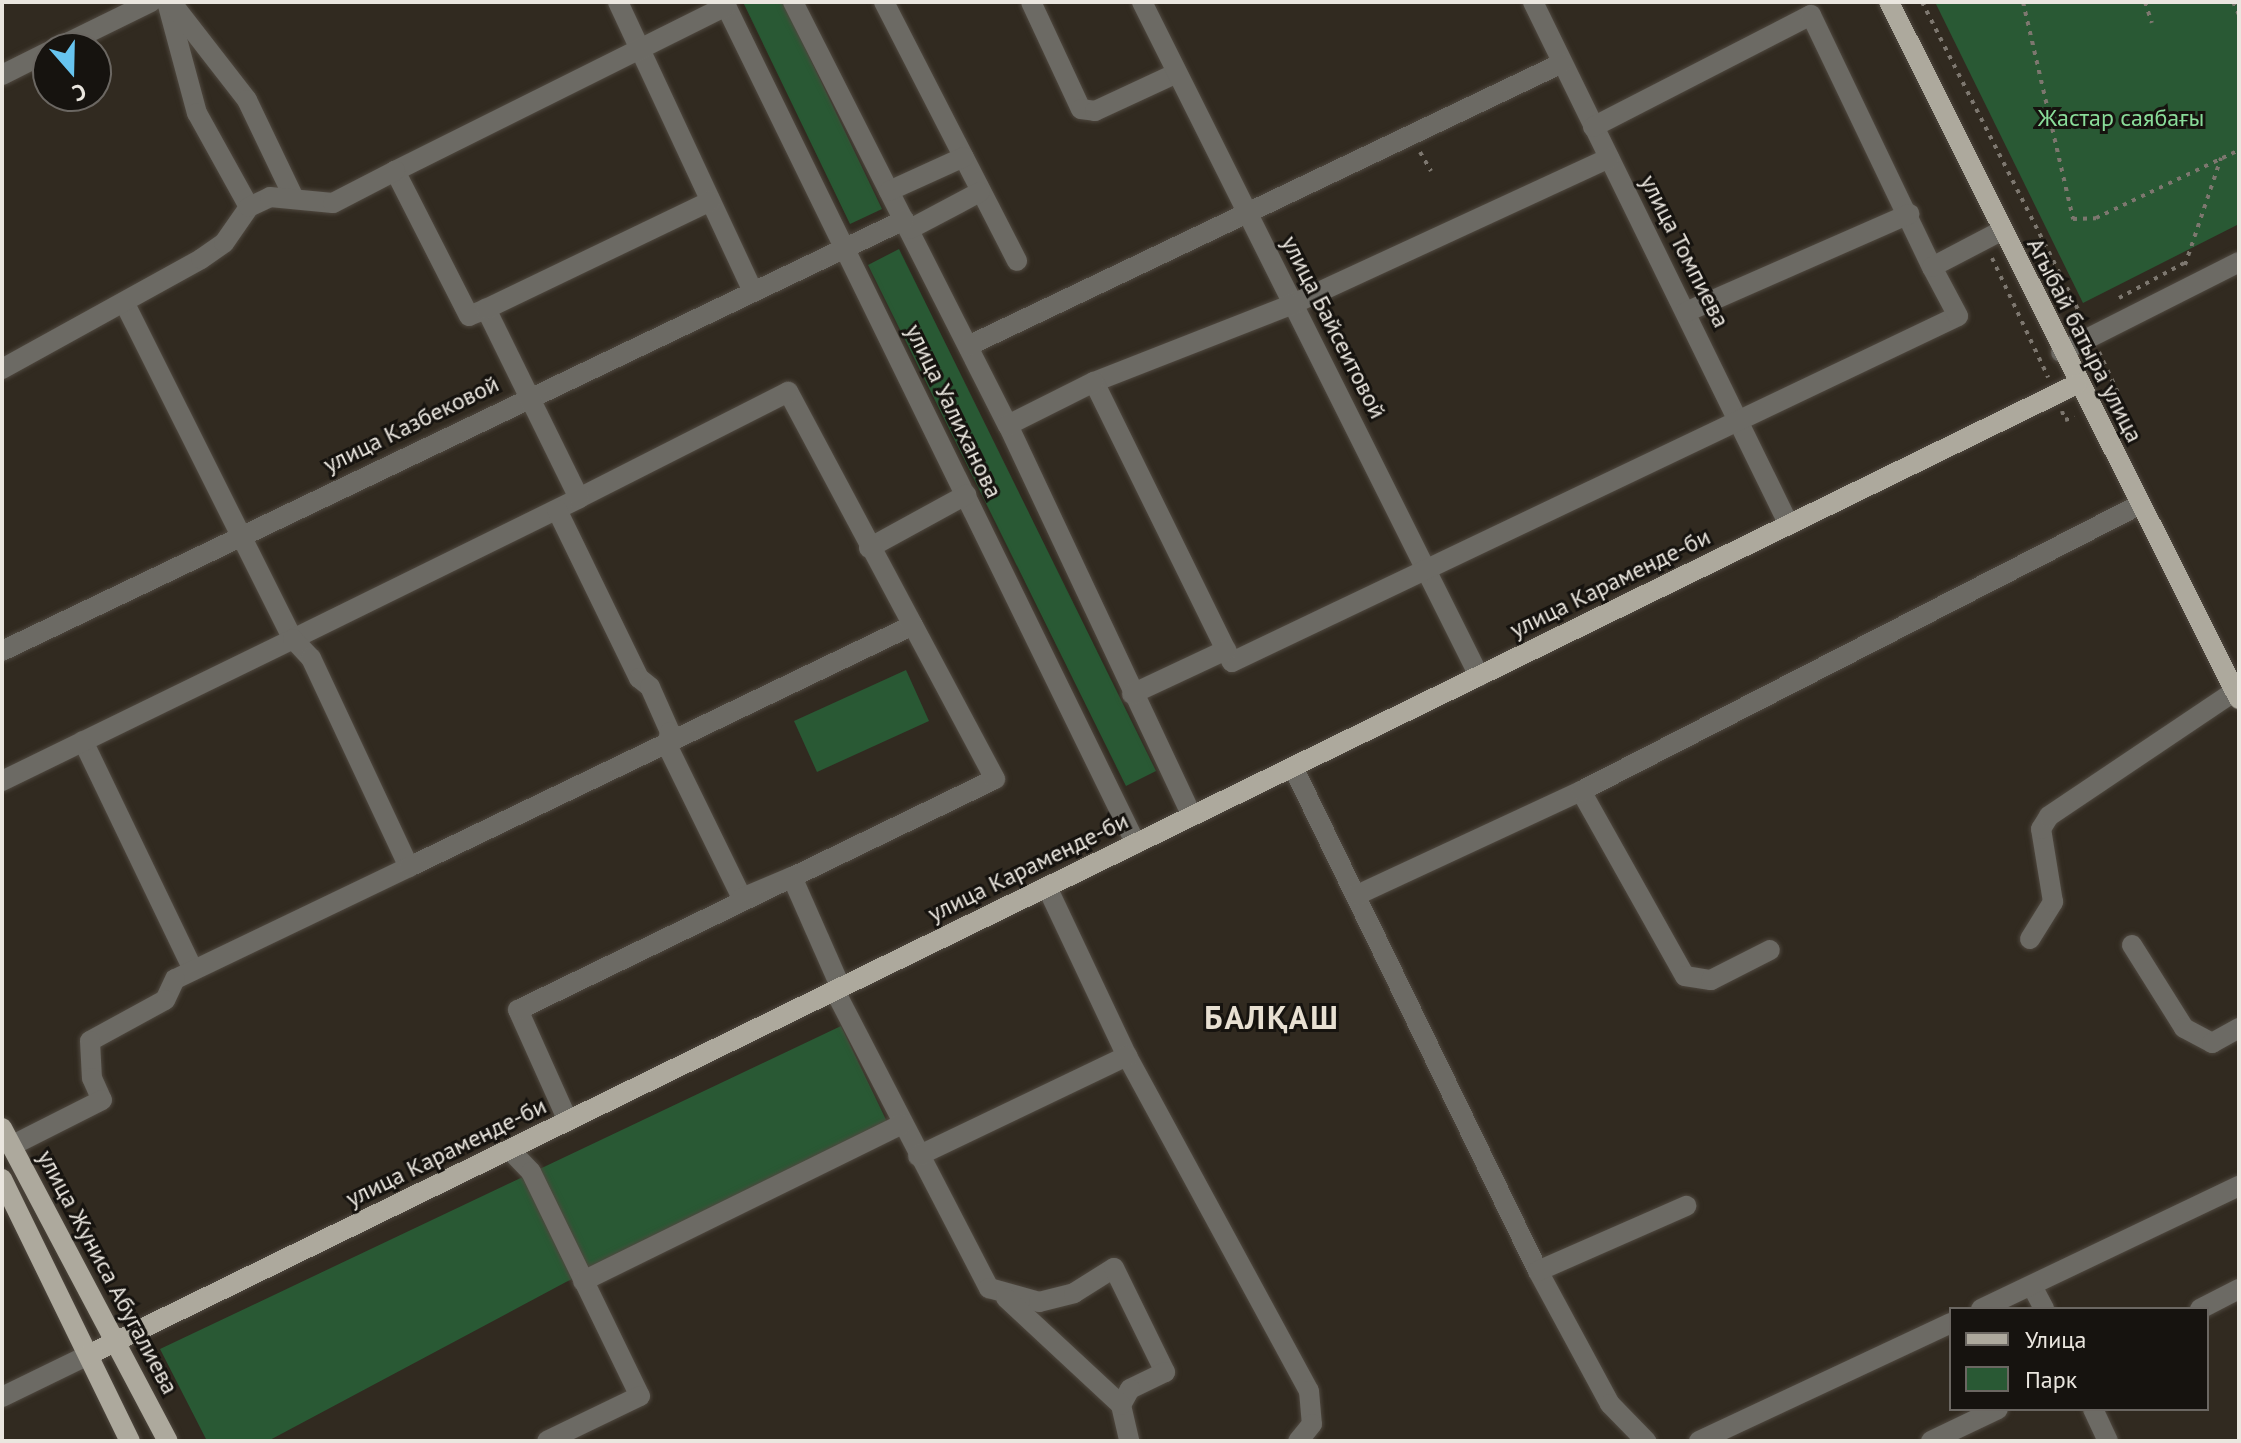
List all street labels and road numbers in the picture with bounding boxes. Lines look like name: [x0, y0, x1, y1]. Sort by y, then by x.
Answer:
street label: улица Томпиева: [1634, 170, 1736, 332]
street label: улица Байсеитовой: [1275, 231, 1393, 423]
street label: Агыбай батыра улица: [2021, 233, 2149, 447]
street label: улица Уалиханова: [899, 319, 1009, 503]
street label: улица Казбековой: [319, 369, 503, 479]
street label: улица Караменде-би: [1505, 522, 1715, 644]
street label: улица Караменде-би: [923, 806, 1133, 928]
street label: улица Караменде-би: [341, 1091, 551, 1213]
street label: улица Жуниса Абугалиева: [31, 1145, 185, 1399]

